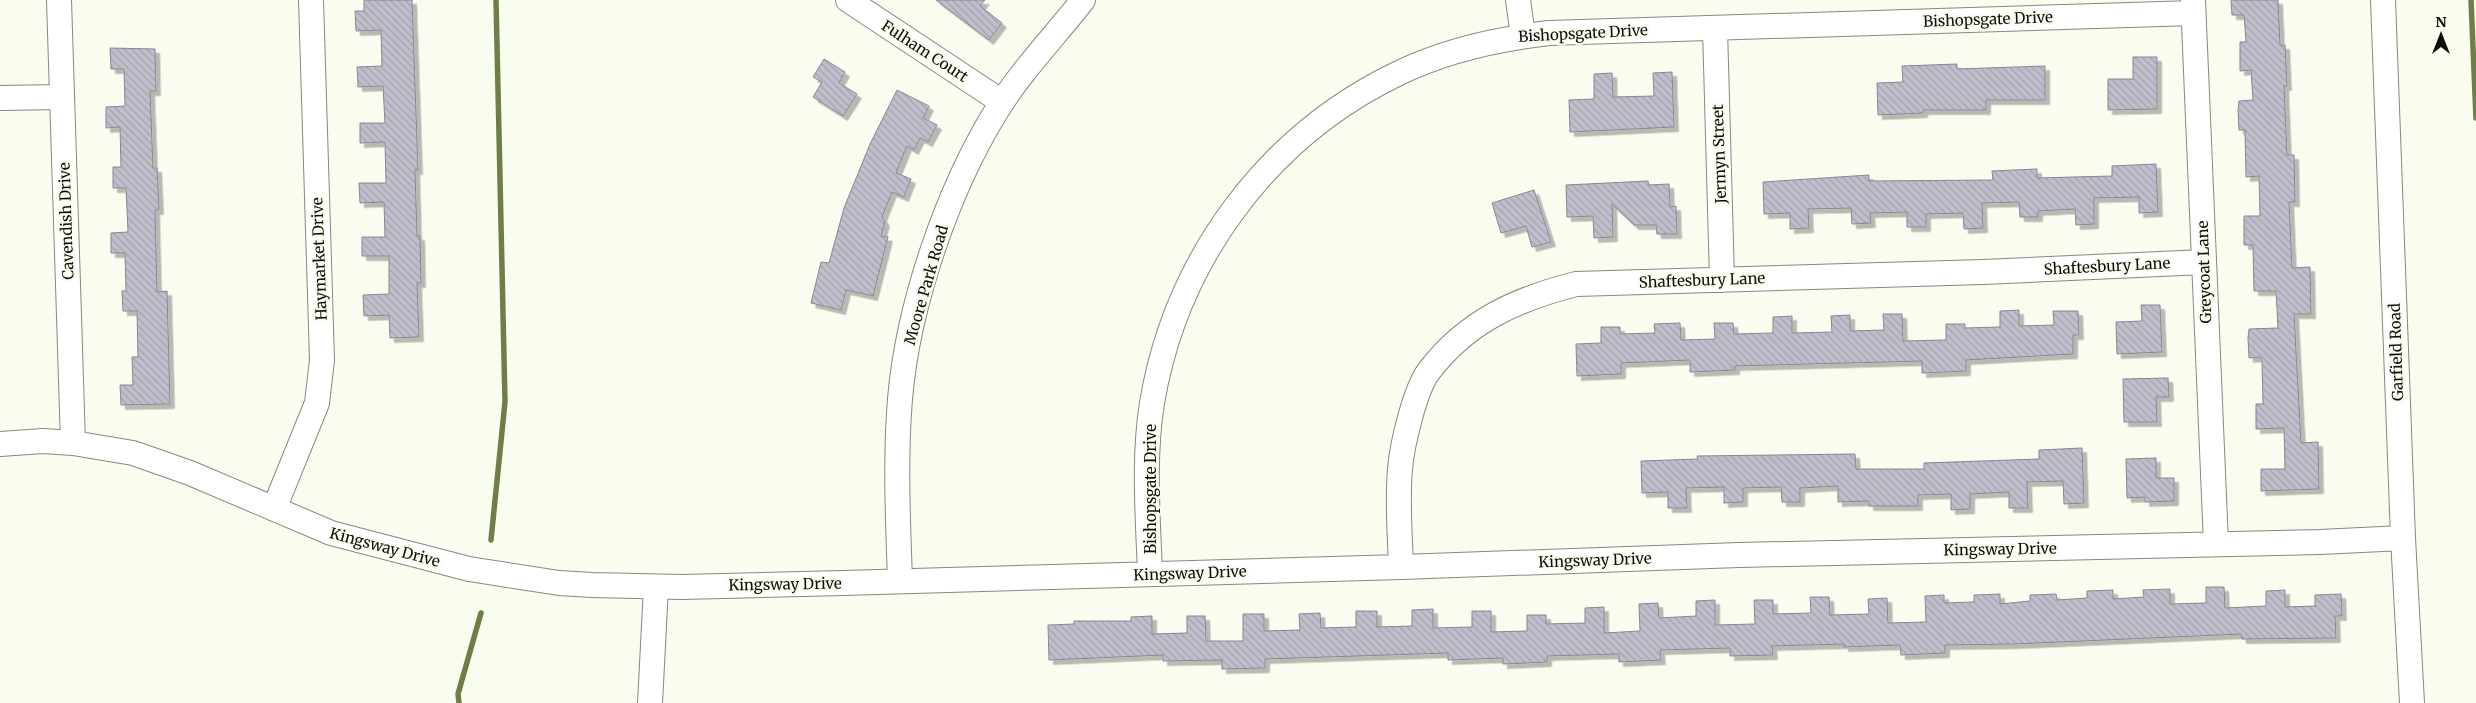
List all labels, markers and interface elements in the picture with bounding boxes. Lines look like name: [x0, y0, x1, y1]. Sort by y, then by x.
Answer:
street label: Bishopsgate Drive: [1923, 7, 2053, 31]
north arrow: [2416, 10, 2466, 60]
text: N: [2435, 13, 2447, 31]
street label: Fulham Court: [878, 16, 972, 86]
street label: Bishopsgate Drive: [1518, 20, 1649, 46]
street label: Jermyn Street: [1708, 104, 1730, 205]
street label: Cavendish Drive: [54, 162, 78, 280]
street label: Haymarket Drive: [307, 197, 331, 321]
street label: Greycoat Lane: [2193, 220, 2215, 324]
street label: Moore Park Road: [900, 223, 952, 347]
street label: Shaftesbury Lane: [2043, 253, 2171, 279]
street label: Shaftesbury Lane: [1638, 268, 1766, 292]
street label: Garfield Road: [2385, 303, 2407, 401]
street label: Bishopsgate Drive: [1141, 424, 1160, 554]
street label: Kingsway Drive: [328, 523, 442, 571]
street label: Kingsway Drive: [1943, 539, 2057, 559]
street label: Kingsway Drive: [1538, 549, 1652, 571]
street label: Kingsway Drive: [1133, 562, 1247, 584]
street label: Kingsway Drive: [728, 574, 842, 594]

